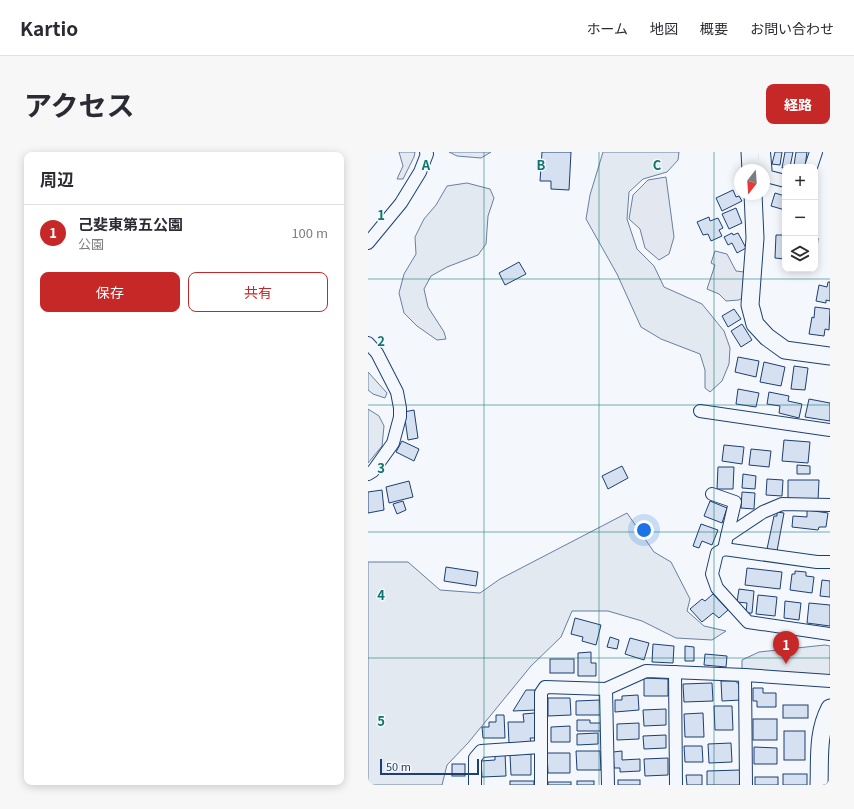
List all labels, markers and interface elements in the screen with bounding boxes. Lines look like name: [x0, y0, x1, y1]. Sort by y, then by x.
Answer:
text: Kartio: [20, 14, 78, 41]
text: ホーム: [586, 18, 628, 38]
text: 地図: [650, 18, 678, 38]
text: 概要: [700, 18, 728, 38]
text: お問い合わせ: [750, 18, 834, 38]
text: アクセス: [24, 84, 135, 124]
button: 経路: [766, 84, 830, 124]
text: A: [421, 155, 431, 174]
text: B: [537, 155, 546, 174]
text: C: [653, 155, 662, 174]
north arrow: [734, 164, 770, 200]
map controls: [782, 164, 818, 272]
button: +: [782, 164, 818, 200]
text: 周辺: [40, 166, 74, 191]
button: −: [782, 200, 818, 236]
text: 1: [377, 205, 385, 224]
text: 己斐東第五公園: [78, 213, 183, 234]
text: 1: [49, 223, 57, 242]
text: 100 m: [291, 223, 328, 242]
text: 公園: [78, 234, 104, 253]
button: layers: [782, 236, 818, 272]
button: 保存: [40, 272, 180, 312]
button: 共有: [188, 272, 328, 312]
text: 2: [377, 331, 385, 350]
text: 3: [377, 458, 385, 477]
your location: [634, 520, 654, 540]
text: 4: [377, 585, 385, 604]
pin: 1: [773, 631, 799, 664]
text: 5: [377, 711, 385, 730]
scale bar: [380, 757, 479, 776]
text: 50 m: [386, 758, 411, 774]

